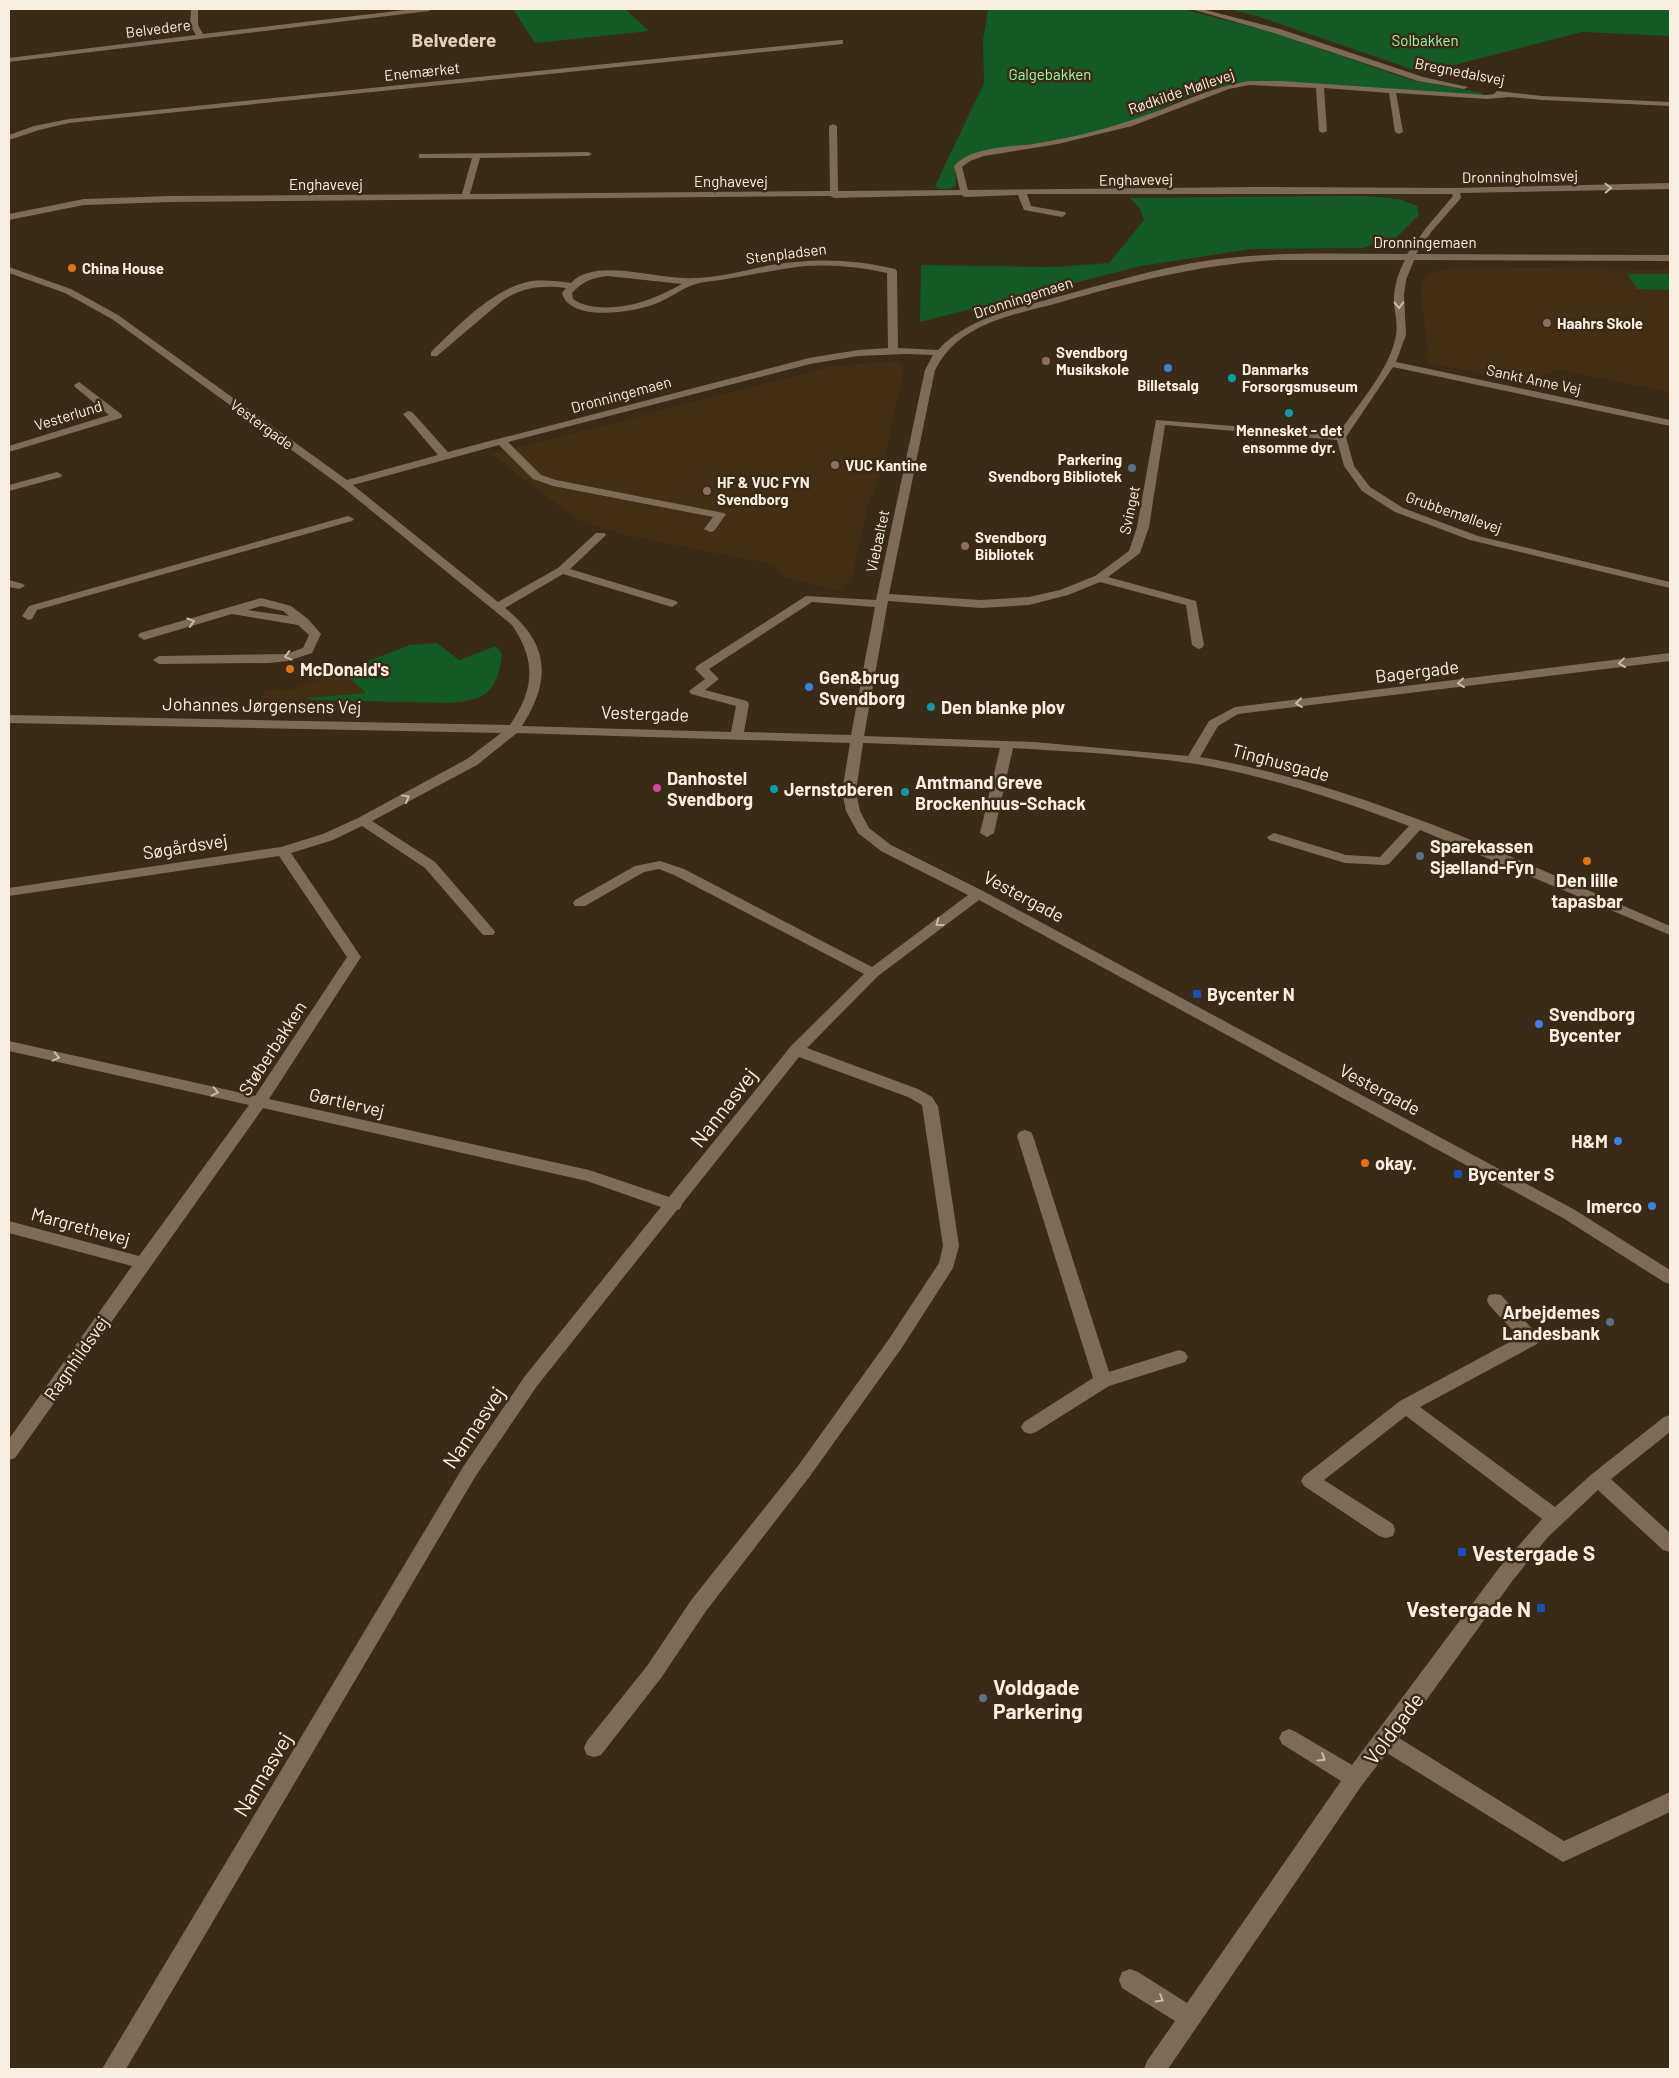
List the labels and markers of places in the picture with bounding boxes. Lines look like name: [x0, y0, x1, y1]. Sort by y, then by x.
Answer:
place label: China House: [82, 259, 164, 277]
marker: China House: [66, 262, 78, 274]
place label: Haahrs Skole: [1557, 314, 1643, 332]
marker: Haahrs Skole: [1541, 317, 1553, 329]
place label: Svendborg Musikskole: [1056, 343, 1129, 378]
marker: Svendborg Musikskole: [1040, 355, 1052, 367]
place label: Danmarks Forsorgsmuseum: [1242, 360, 1358, 395]
marker: Billetsalg: [1162, 362, 1174, 374]
marker: Danmarks Forsorgsmuseum: [1226, 372, 1238, 384]
place label: Billetsalg: [1137, 376, 1199, 394]
marker: Mennesket - det ensomme dyr.: [1283, 407, 1295, 419]
place label: Mennesket - det ensomme dyr.: [1236, 421, 1342, 456]
place label: Parkering Svendborg Bibliotek: [988, 450, 1122, 485]
place label: VUC Kantine: [845, 456, 927, 474]
marker: VUC Kantine: [829, 459, 841, 471]
marker: Parkering Svendborg Bibliotek: [1126, 462, 1138, 474]
place label: HF & VUC FYN Svendborg: [717, 473, 810, 508]
marker: HF & VUC FYN Svendborg: [701, 485, 713, 497]
place label: Svendborg Bibliotek: [975, 528, 1047, 563]
marker: Svendborg Bibliotek: [959, 540, 971, 552]
place label: McDonald's: [300, 658, 389, 680]
marker: McDonald's: [284, 663, 296, 675]
place label: Gen&brug Svendborg: [819, 666, 905, 709]
marker: Gen&brug Svendborg: [803, 681, 815, 693]
place label: Den blanke plov: [941, 696, 1065, 718]
marker: Den blanke plov: [925, 701, 937, 713]
place label: Danhostel Svendborg: [667, 767, 753, 810]
place label: Amtmand Greve Brockenhuus-Schack: [915, 771, 1086, 814]
place label: Jernstøberen: [784, 778, 893, 800]
marker: Danhostel Svendborg: [651, 782, 663, 794]
marker: Jernstøberen: [768, 783, 780, 795]
marker: Amtmand Greve Brockenhuus-Schack: [899, 786, 911, 798]
place label: Sparekassen Sjælland-Fyn: [1430, 835, 1534, 878]
marker: Sparekassen Sjælland-Fyn: [1414, 850, 1426, 862]
marker: Den lille tapasbar: [1581, 855, 1593, 867]
place label: Den lille tapasbar: [1551, 869, 1623, 912]
place label: Bycenter N: [1207, 983, 1295, 1005]
marker: Bycenter N: [1191, 988, 1203, 1000]
place label: Svendborg Bycenter: [1549, 1003, 1635, 1046]
marker: Svendborg Bycenter: [1533, 1018, 1545, 1030]
place label: H&M: [1571, 1130, 1608, 1152]
marker: H&M: [1612, 1135, 1624, 1147]
place label: okay.: [1375, 1152, 1417, 1174]
marker: okay.: [1359, 1157, 1371, 1169]
place label: Bycenter S: [1468, 1163, 1555, 1185]
marker: Bycenter S: [1452, 1168, 1464, 1180]
place label: Imerco: [1586, 1195, 1642, 1217]
marker: Imerco: [1646, 1200, 1658, 1212]
place label: Arbejdemes Landesbank: [1502, 1301, 1600, 1344]
marker: Arbejdemes Landesbank: [1604, 1316, 1616, 1328]
place label: Vestergade S: [1472, 1540, 1595, 1565]
marker: Vestergade S: [1456, 1546, 1468, 1558]
place label: Vestergade N: [1406, 1596, 1531, 1621]
marker: Vestergade N: [1535, 1602, 1547, 1614]
place label: Voldgade Parkering: [993, 1674, 1083, 1723]
marker: Voldgade Parkering: [977, 1692, 989, 1704]

